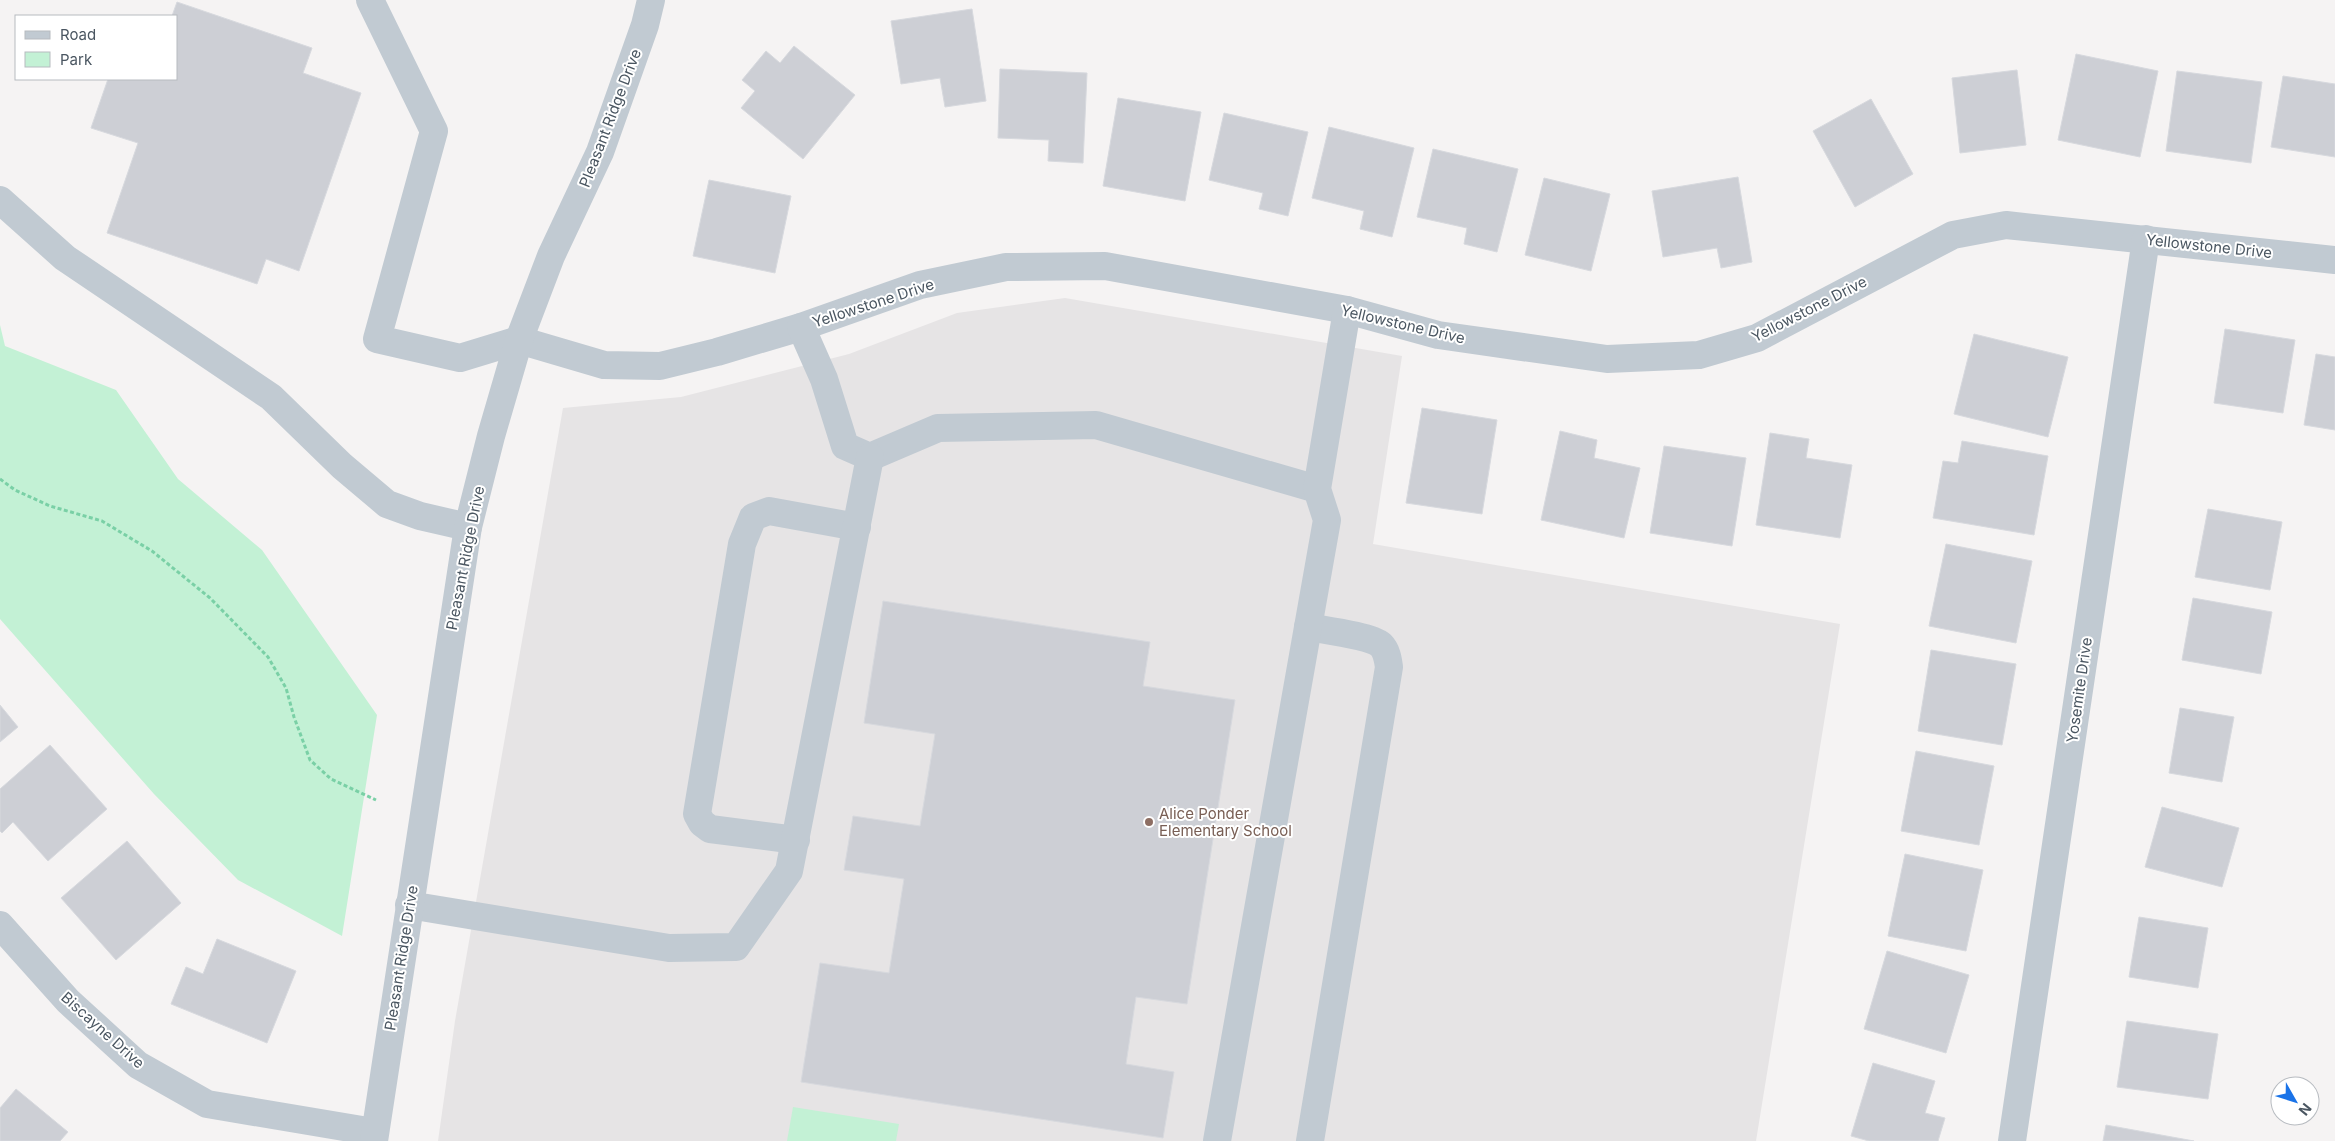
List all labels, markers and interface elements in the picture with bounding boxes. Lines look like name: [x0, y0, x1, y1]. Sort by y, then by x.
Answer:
legend: [15, 15, 178, 80]
text: Road: [60, 25, 96, 44]
street label: Pleasant Ridge Drive: [575, 46, 645, 190]
text: Park: [60, 50, 93, 69]
street label: Yellowstone Drive: [2145, 230, 2273, 262]
street label: Yellowstone Drive: [1748, 272, 1870, 346]
street label: Yellowstone Drive: [810, 274, 936, 332]
street label: Yellowstone Drive: [1339, 300, 1467, 348]
street label: Pleasant Ridge Drive: [442, 484, 488, 632]
street label: Yosemite Drive: [2062, 636, 2096, 744]
place label: Alice Ponder Elementary School: [1159, 804, 1292, 840]
marker: Alice Ponder Elementary School: [1143, 816, 1155, 828]
street label: Pleasant Ridge Drive: [380, 884, 422, 1032]
street label: Biscayne Drive: [57, 988, 149, 1072]
north arrow: [2270, 1076, 2320, 1126]
text: N: [2296, 1100, 2315, 1119]

